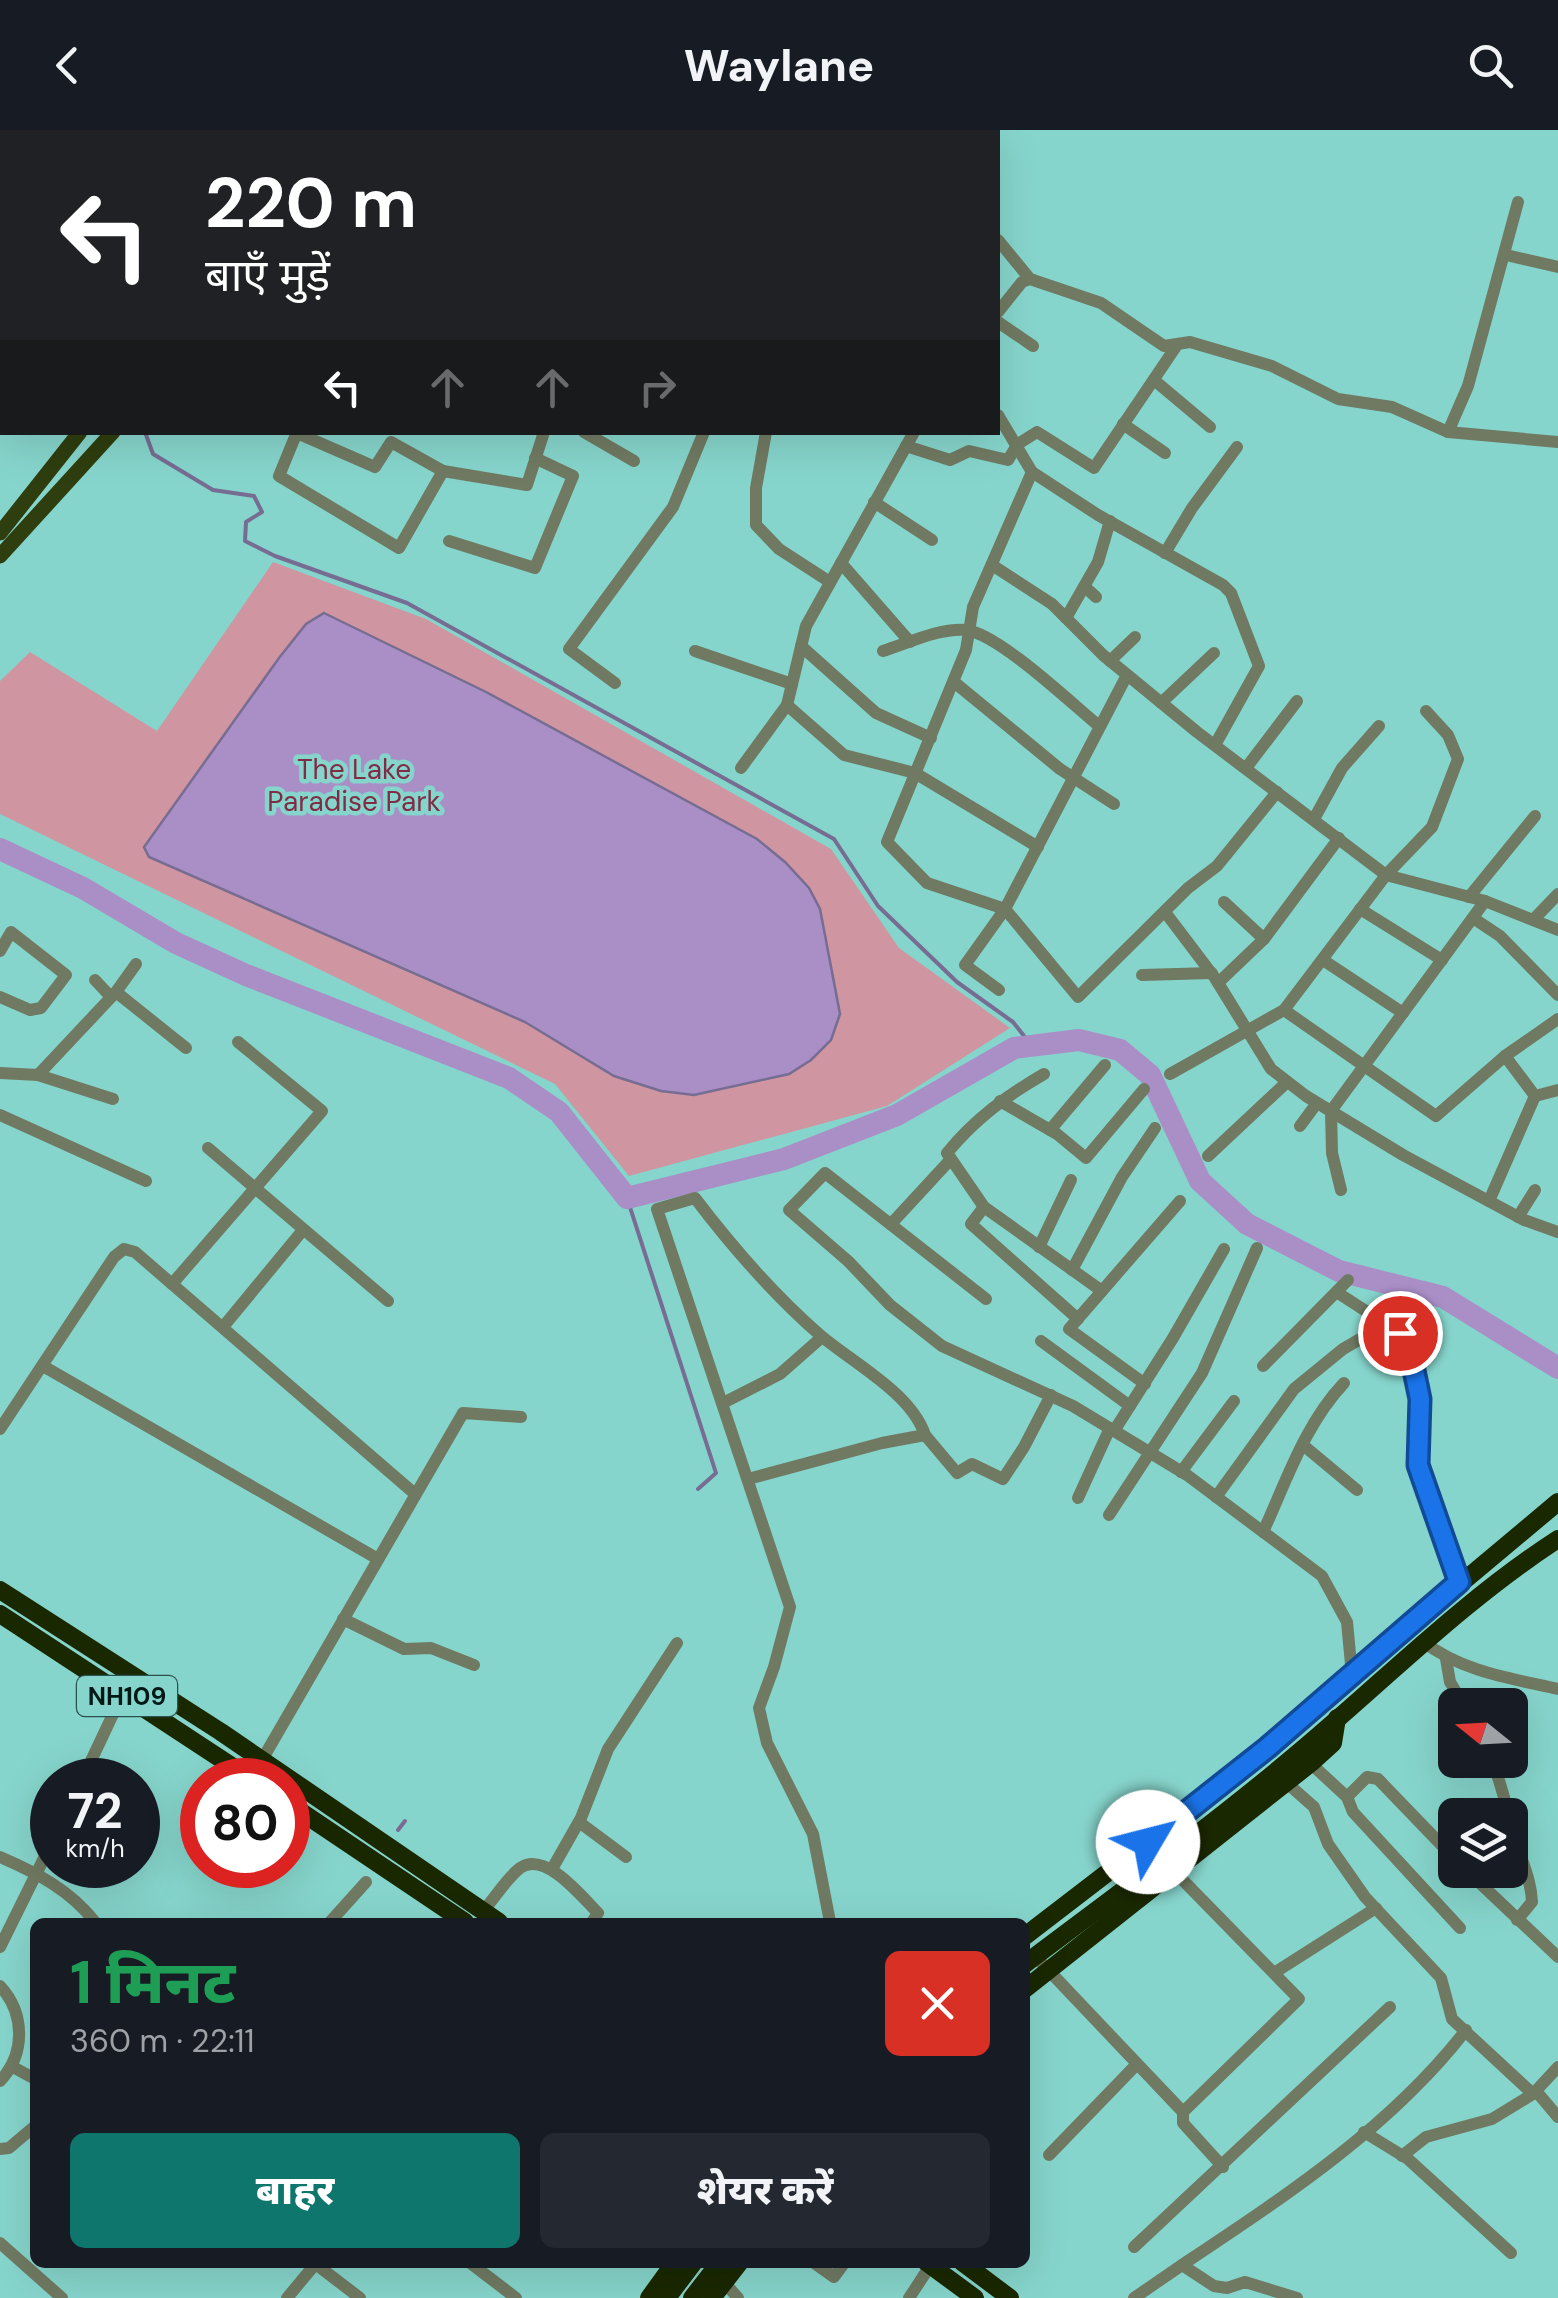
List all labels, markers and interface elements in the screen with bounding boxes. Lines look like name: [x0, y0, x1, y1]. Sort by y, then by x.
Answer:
text: Waylane: [684, 36, 874, 95]
icon: back: [40, 38, 95, 93]
icon: search: [1463, 38, 1518, 93]
text: 220 m: [205, 158, 417, 249]
icon: left: [40, 170, 170, 300]
text: बाएँ मुड़ें: [205, 246, 330, 305]
icon: left: [315, 360, 370, 415]
icon: ahead: [420, 360, 475, 415]
icon: ahead: [525, 360, 580, 415]
icon: right: [630, 360, 685, 415]
park label: The Lake Paradise Park: [267, 751, 441, 820]
pin: [1358, 1291, 1443, 1376]
icon: arrive: [1373, 1306, 1428, 1361]
road number: NH109: [77, 1676, 177, 1716]
north arrow: [1438, 1688, 1528, 1778]
map controls: [1438, 1688, 1528, 1888]
speed limit sign: 80: [180, 1758, 310, 1888]
text: 72: [67, 1778, 123, 1844]
position arrow: [1096, 1790, 1200, 1894]
button: layers: [1438, 1798, 1528, 1888]
text: km/h: [65, 1832, 125, 1865]
text: 1 मिनट: [70, 1943, 235, 2022]
button: close: [885, 1951, 990, 2056]
text: 360 m · 22:11: [70, 2020, 255, 2062]
button: बाहर: [70, 2133, 520, 2248]
button: शेयर करें: [540, 2133, 990, 2248]

